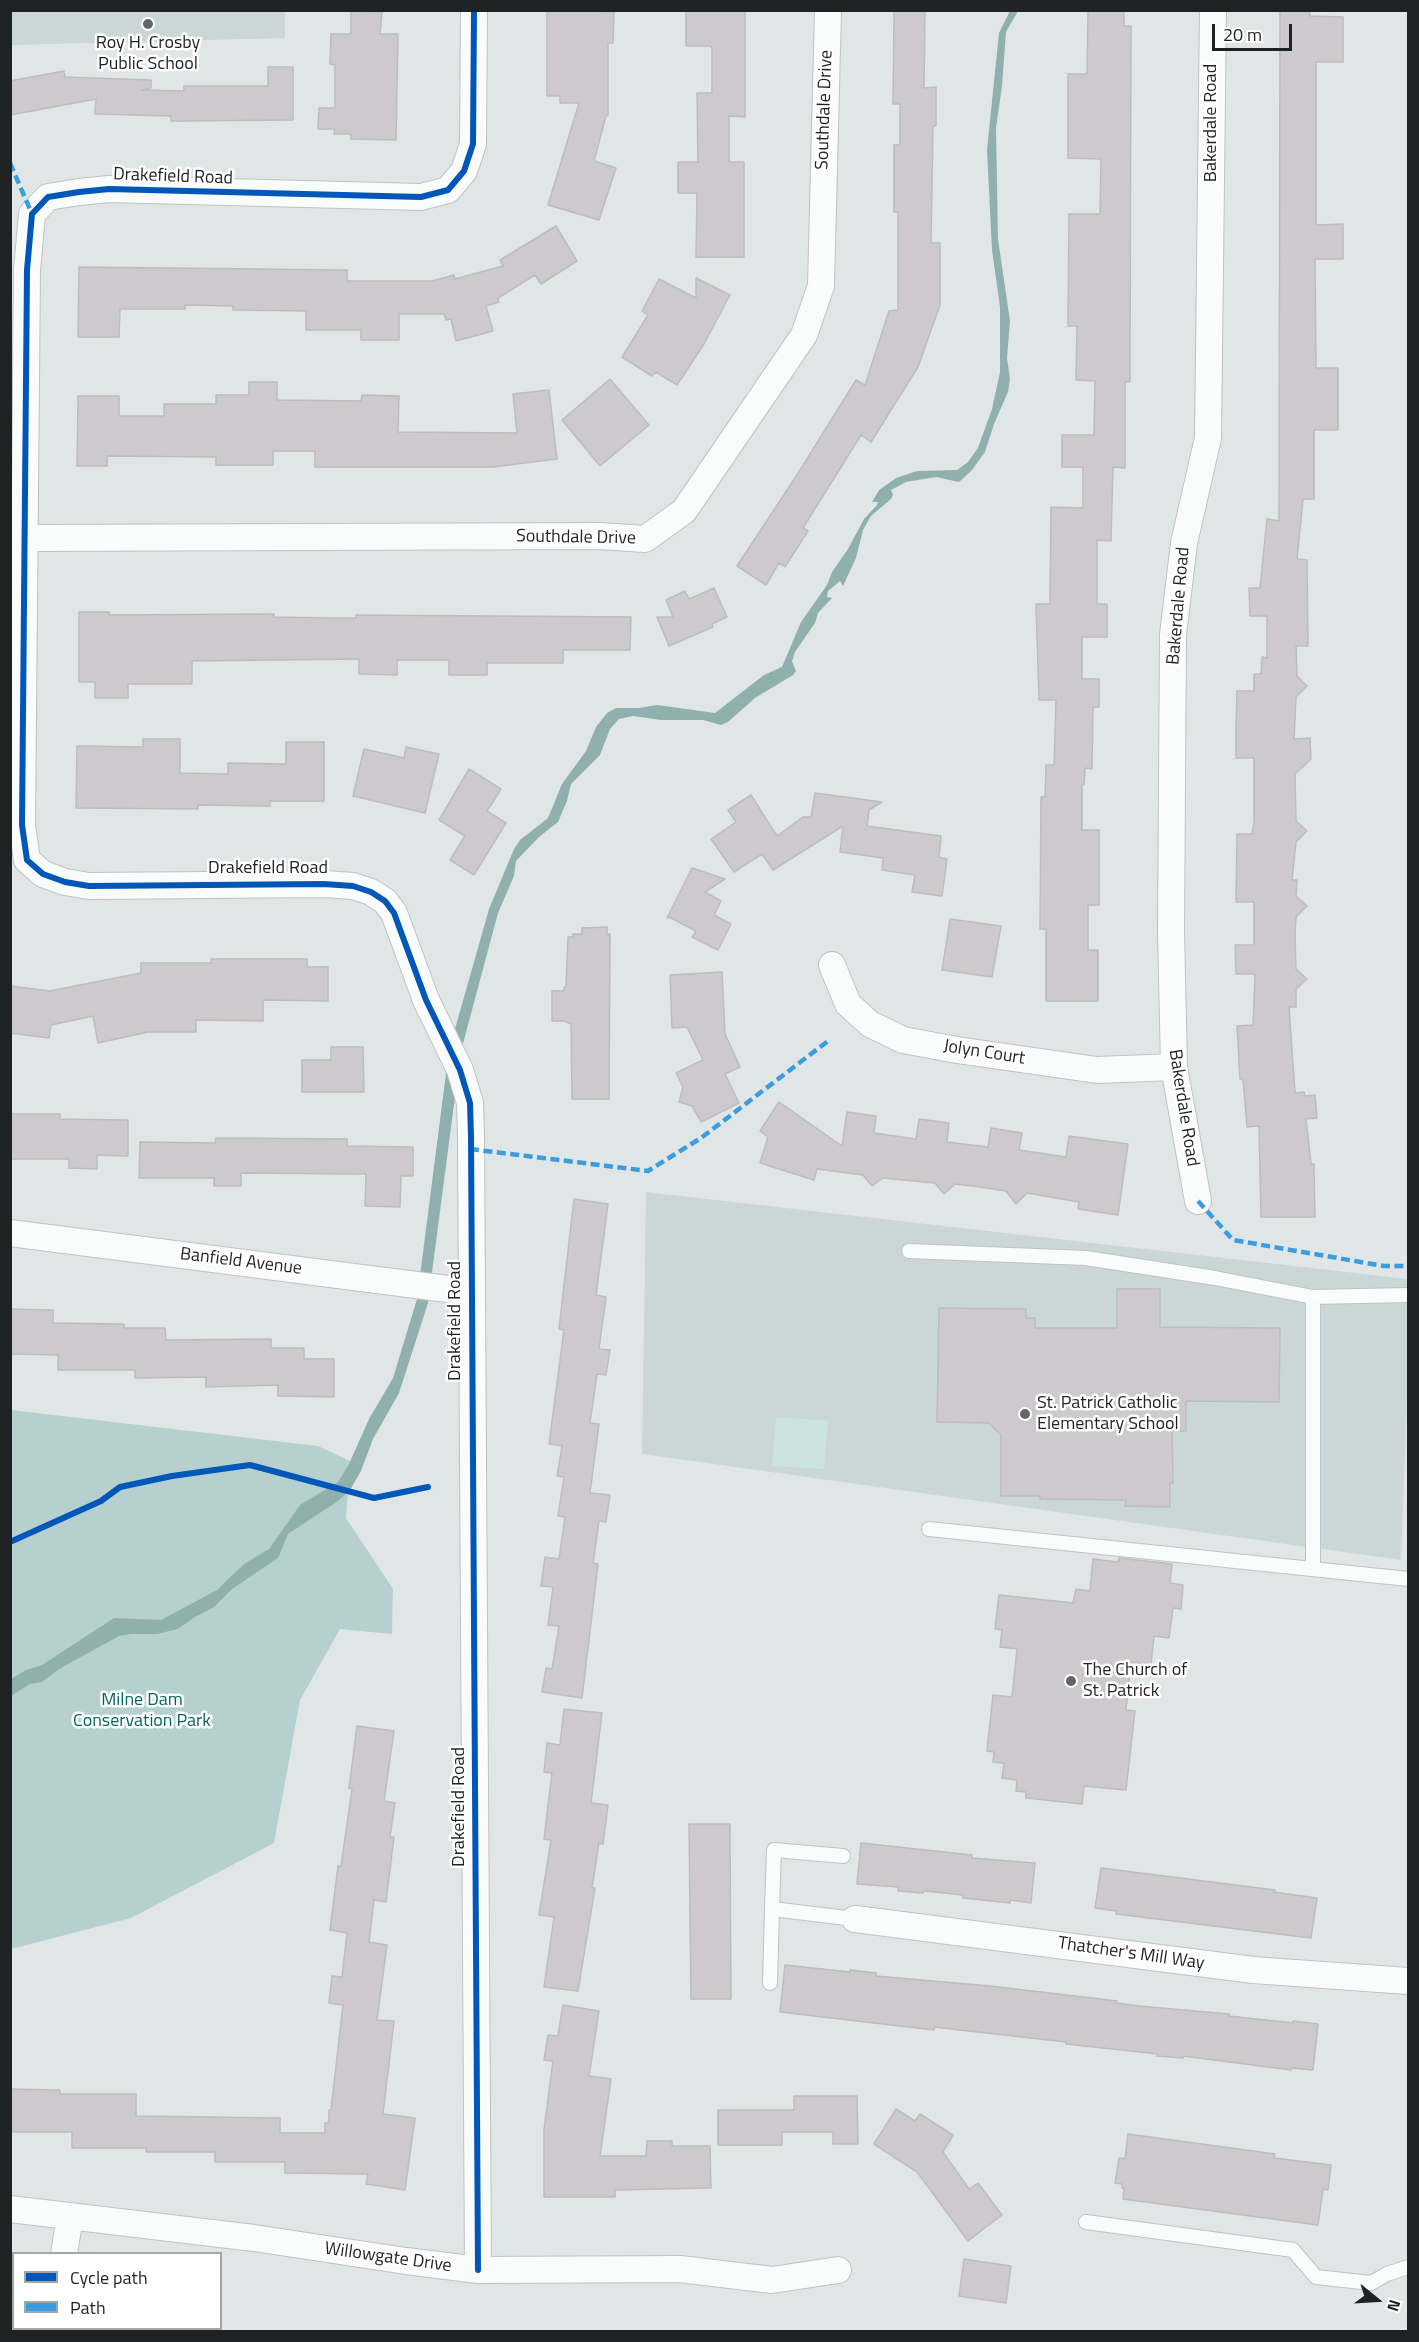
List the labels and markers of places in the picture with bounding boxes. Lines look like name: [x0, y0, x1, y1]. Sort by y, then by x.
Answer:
marker: Roy H. Crosby Public School: [141, 17, 155, 31]
place label: Roy H. Crosby Public School: [96, 33, 200, 76]
place label: St. Patrick Catholic Elementary School: [1037, 1393, 1179, 1436]
marker: St. Patrick Catholic Elementary School: [1018, 1407, 1032, 1421]
place label: The Church of St. Patrick: [1083, 1660, 1187, 1702]
marker: The Church of St. Patrick: [1064, 1674, 1078, 1688]

